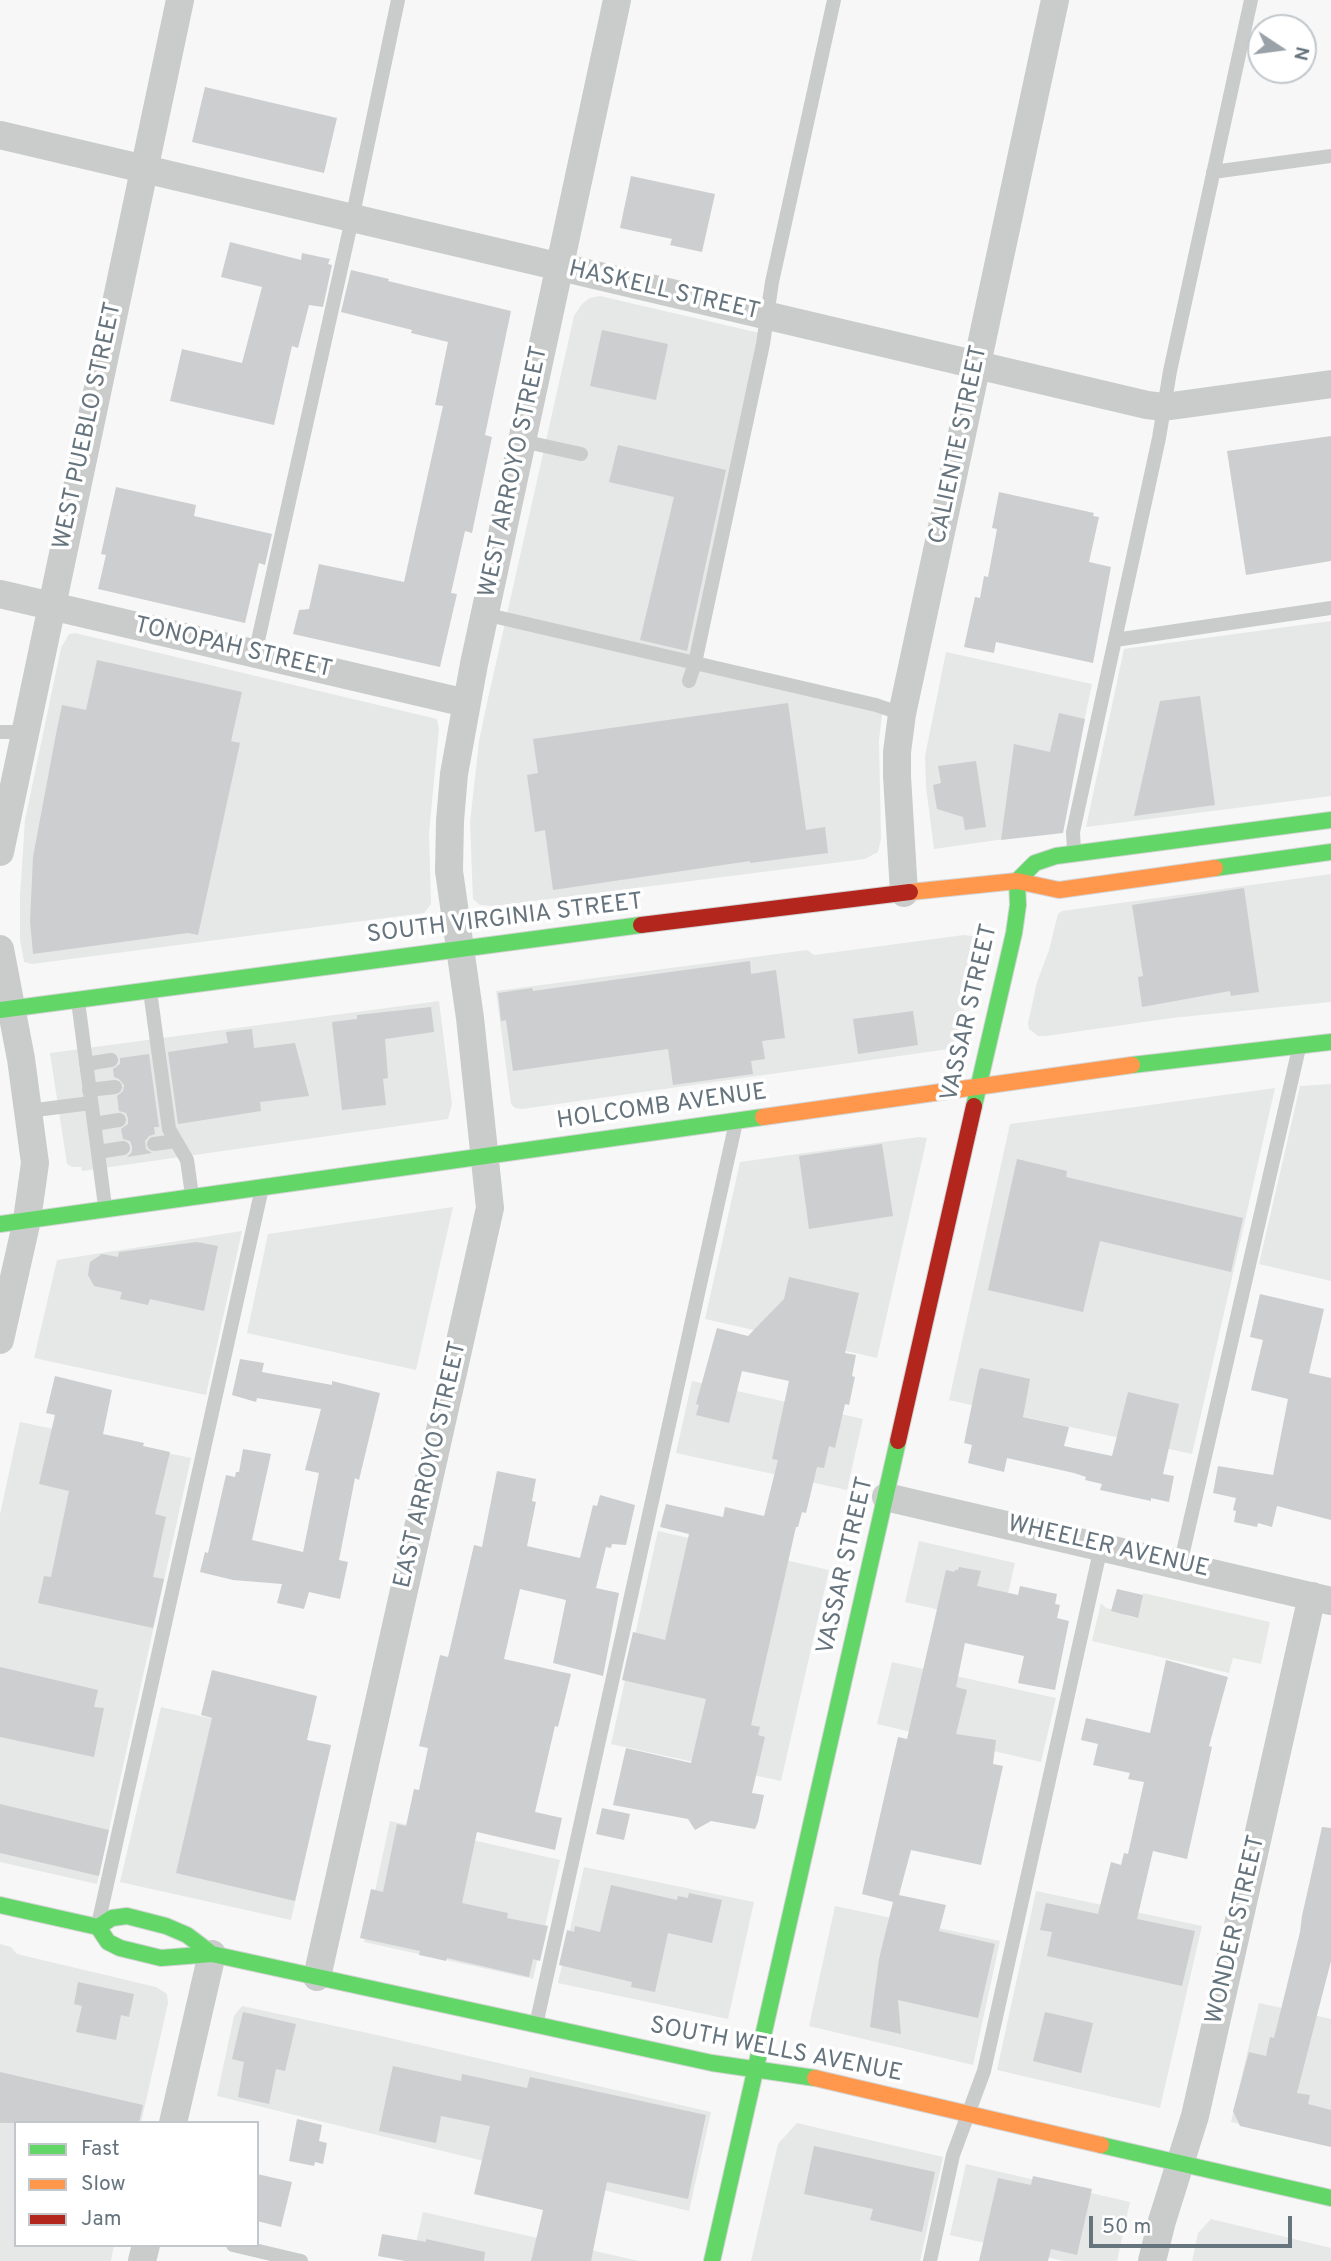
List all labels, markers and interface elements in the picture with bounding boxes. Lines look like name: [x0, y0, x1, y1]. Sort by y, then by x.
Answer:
north arrow: [1247, 14, 1317, 84]
text: N: [1287, 44, 1314, 63]
street label: HASKELL STREET: [566, 256, 762, 328]
street label: WEST PUEBLO STREET: [49, 300, 129, 552]
street label: CALIENTE STREET: [925, 343, 995, 547]
street label: WEST ARROYO STREET: [474, 344, 556, 600]
street label: TONOPAH STREET: [131, 612, 335, 686]
street label: SOUTH VIRGINIA STREET: [366, 889, 644, 951]
street label: VASSAR STREET: [937, 922, 1005, 1104]
street label: HOLCOMB AVENUE: [555, 1079, 769, 1137]
street label: EAST ARROYO STREET: [390, 1339, 474, 1591]
street label: VASSAR STREET: [813, 1475, 881, 1657]
street label: WHEELER AVENUE: [1005, 1511, 1211, 1585]
street label: WONDER STREET: [1201, 1833, 1273, 2027]
street label: SOUTH WELLS AVENUE: [647, 2012, 905, 2090]
legend: [14, 2121, 259, 2247]
text: Fast: [81, 2136, 120, 2163]
text: Slow: [81, 2171, 126, 2198]
scale bar: [1093, 2202, 1296, 2246]
text: Jam: [81, 2206, 122, 2233]
text: 50 m: [1102, 2214, 1151, 2241]

